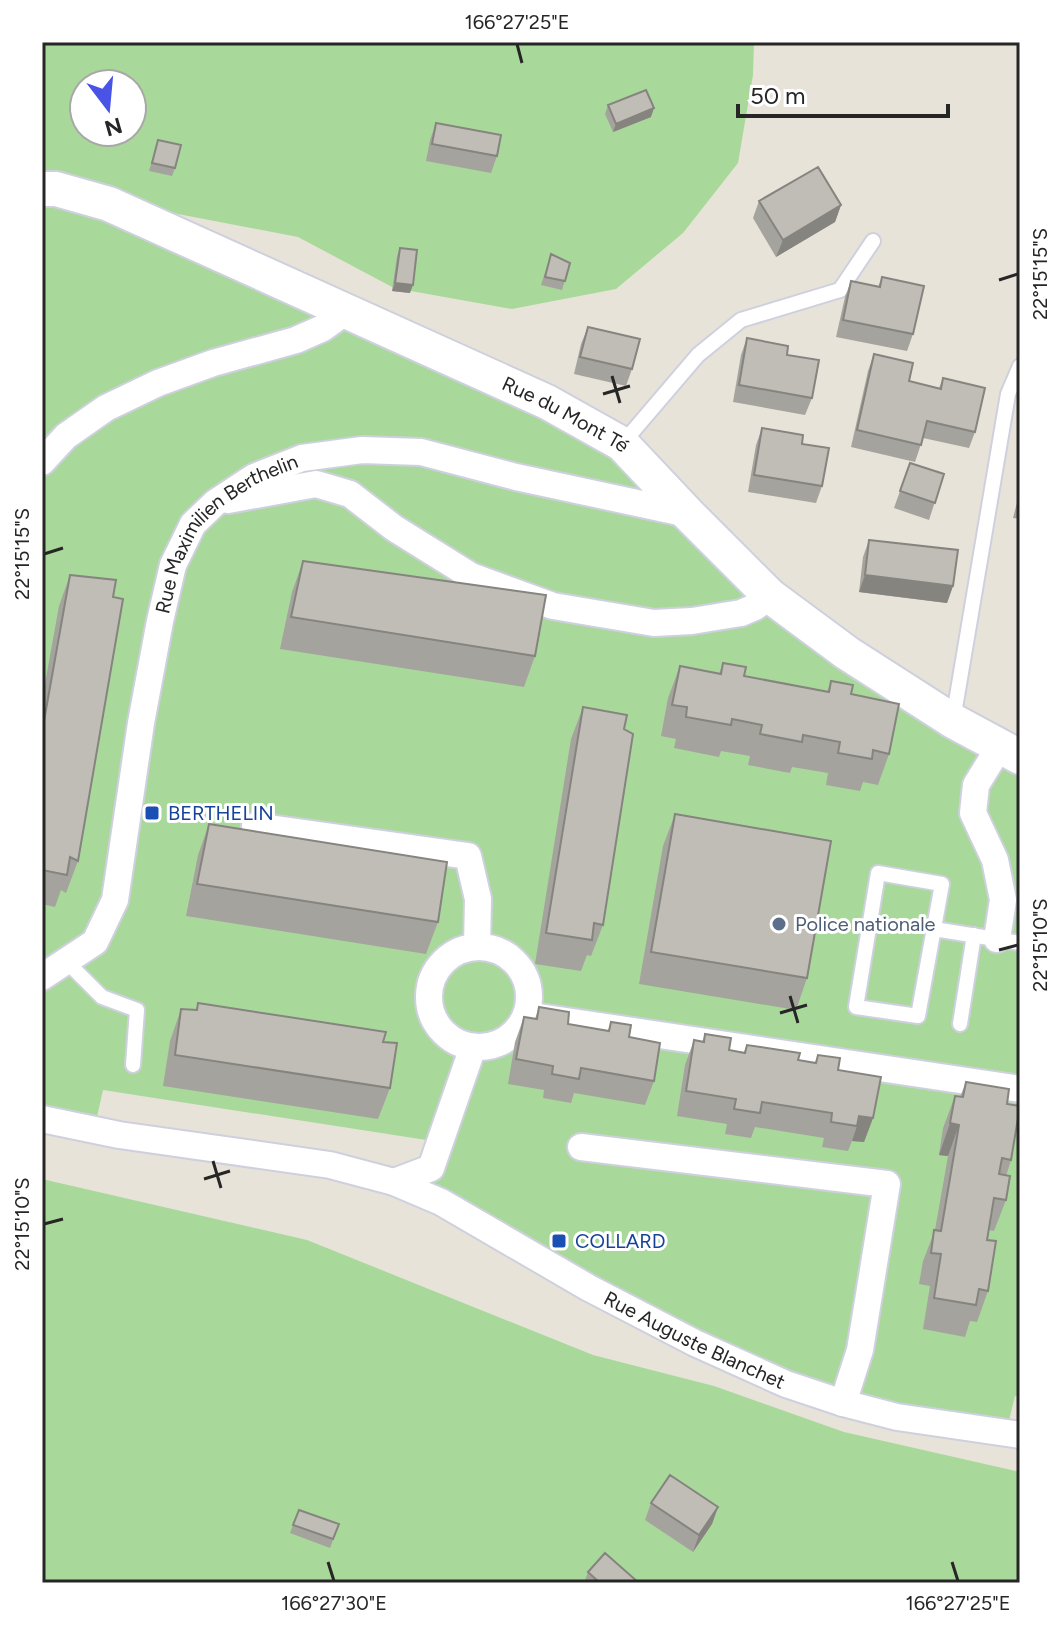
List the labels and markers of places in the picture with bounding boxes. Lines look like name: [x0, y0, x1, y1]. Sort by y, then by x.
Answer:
place label: BERTHELIN: [168, 801, 274, 825]
marker: BERTHELIN: [143, 804, 161, 822]
place label: Police nationale: [795, 912, 936, 936]
marker: Police nationale: [770, 915, 788, 933]
place label: COLLARD: [575, 1229, 666, 1253]
marker: COLLARD: [550, 1232, 568, 1250]

